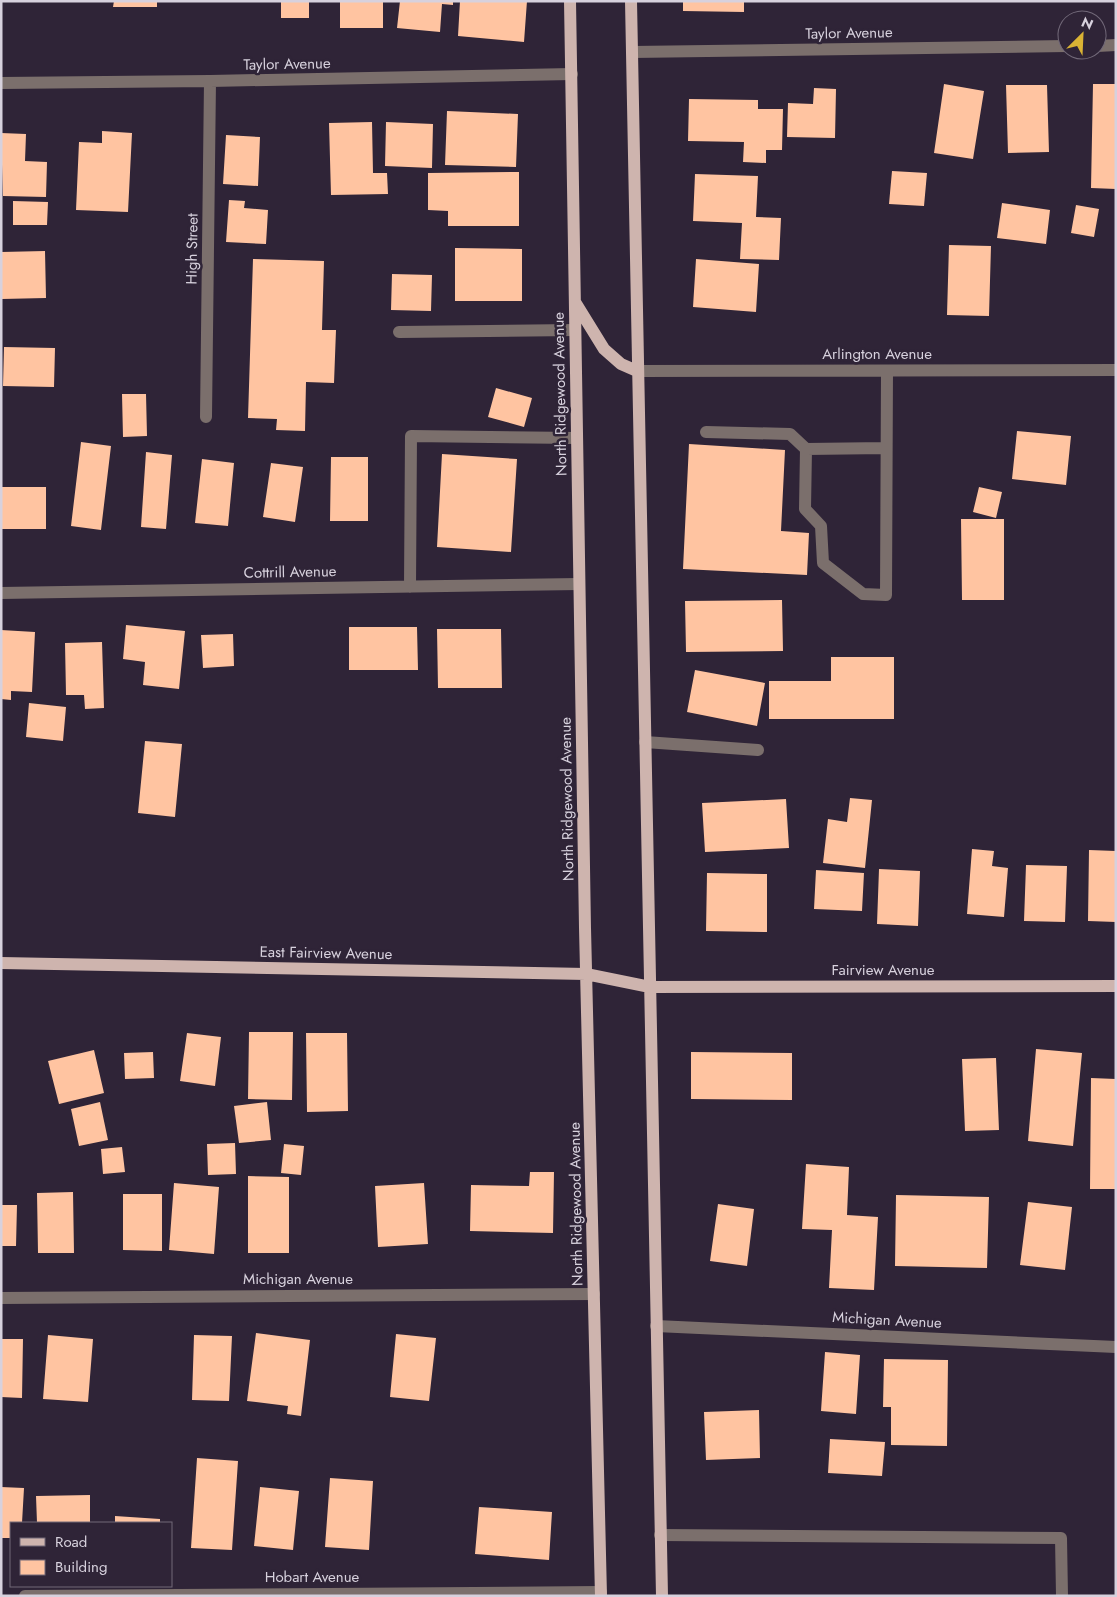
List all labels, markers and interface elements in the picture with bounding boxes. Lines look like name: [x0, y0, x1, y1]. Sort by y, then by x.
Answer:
north arrow: [1057, 10, 1107, 60]
text: N: [1078, 12, 1096, 35]
street label: Taylor Avenue: [805, 21, 893, 45]
street label: Taylor Avenue: [243, 52, 331, 76]
street label: High Street: [180, 213, 204, 285]
street label: North Ridgewood Avenue: [548, 312, 572, 476]
street label: Arlington Avenue: [822, 343, 932, 365]
street label: Cottrill Avenue: [243, 560, 337, 584]
street label: North Ridgewood Avenue: [555, 717, 579, 881]
street label: East Fairview Avenue: [259, 941, 393, 965]
street label: Fairview Avenue: [831, 959, 935, 981]
street label: North Ridgewood Avenue: [564, 1122, 588, 1286]
street label: Michigan Avenue: [243, 1268, 353, 1290]
street label: Michigan Avenue: [832, 1306, 943, 1334]
legend: [10, 1522, 172, 1587]
text: Road: [55, 1531, 87, 1553]
text: Building: [55, 1556, 107, 1578]
street label: Hobart Avenue: [265, 1566, 360, 1588]

